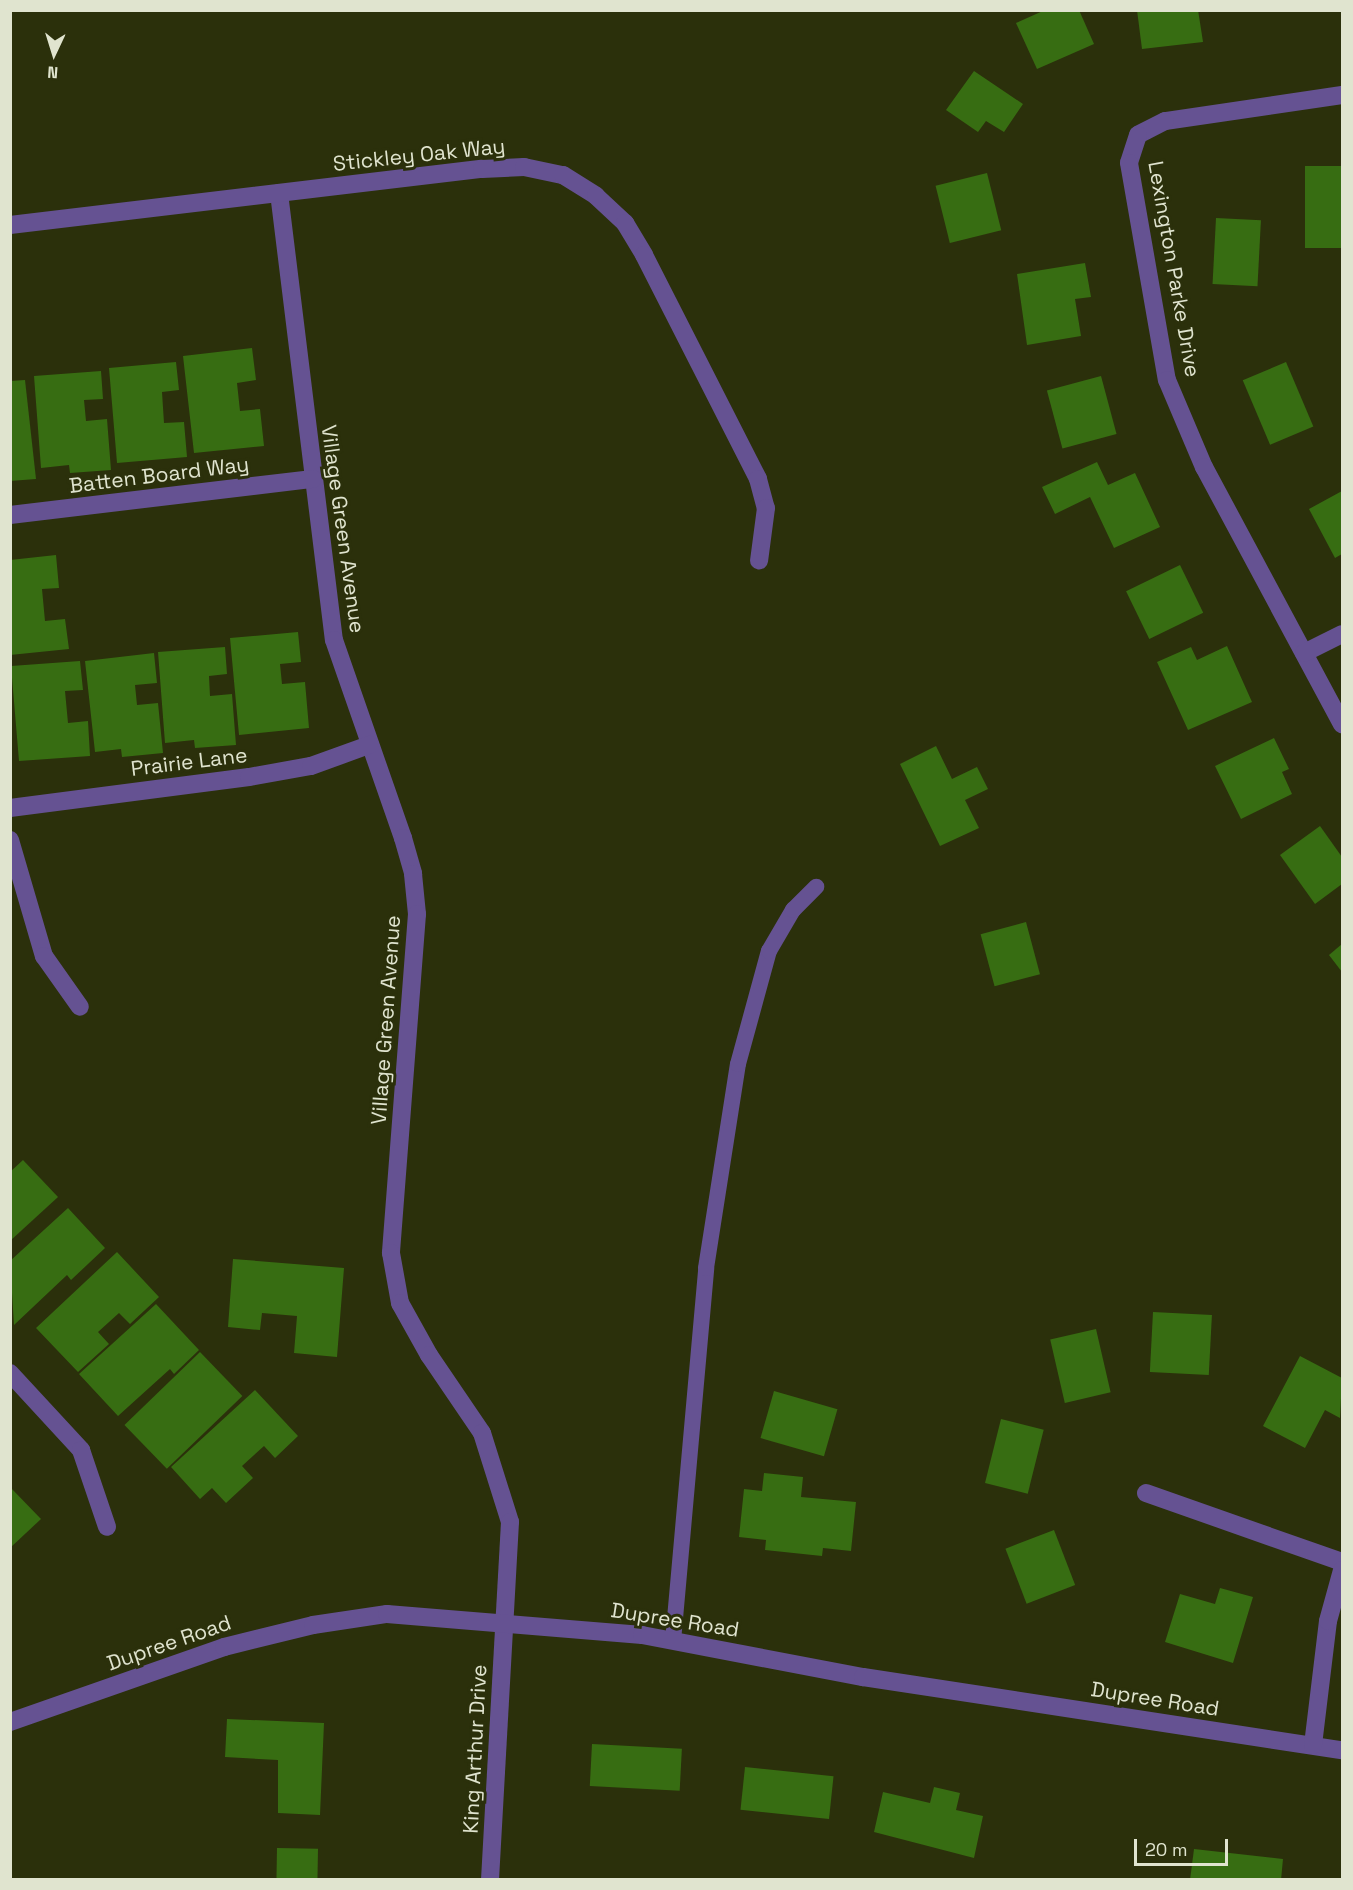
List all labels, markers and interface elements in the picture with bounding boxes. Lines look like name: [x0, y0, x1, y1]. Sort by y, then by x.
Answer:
north arrow: [24, 24, 84, 84]
text: N: [47, 62, 59, 83]
street label: Stickley Oak Way: [332, 133, 506, 177]
street label: Lexington Parke Drive: [1143, 159, 1205, 379]
street label: Village Green Avenue: [316, 423, 370, 635]
street label: Batten Board Way: [67, 451, 251, 499]
street label: Prairie Lane: [129, 742, 249, 782]
street label: Village Green Avenue: [366, 914, 406, 1126]
street label: Dupree Road: [609, 1597, 741, 1643]
street label: Dupree Road: [104, 1610, 234, 1676]
street label: King Arthur Drive: [458, 1664, 492, 1834]
street label: Dupree Road: [1089, 1676, 1221, 1722]
scale bar: [1137, 1827, 1232, 1865]
text: 20 m: [1145, 1838, 1188, 1861]

